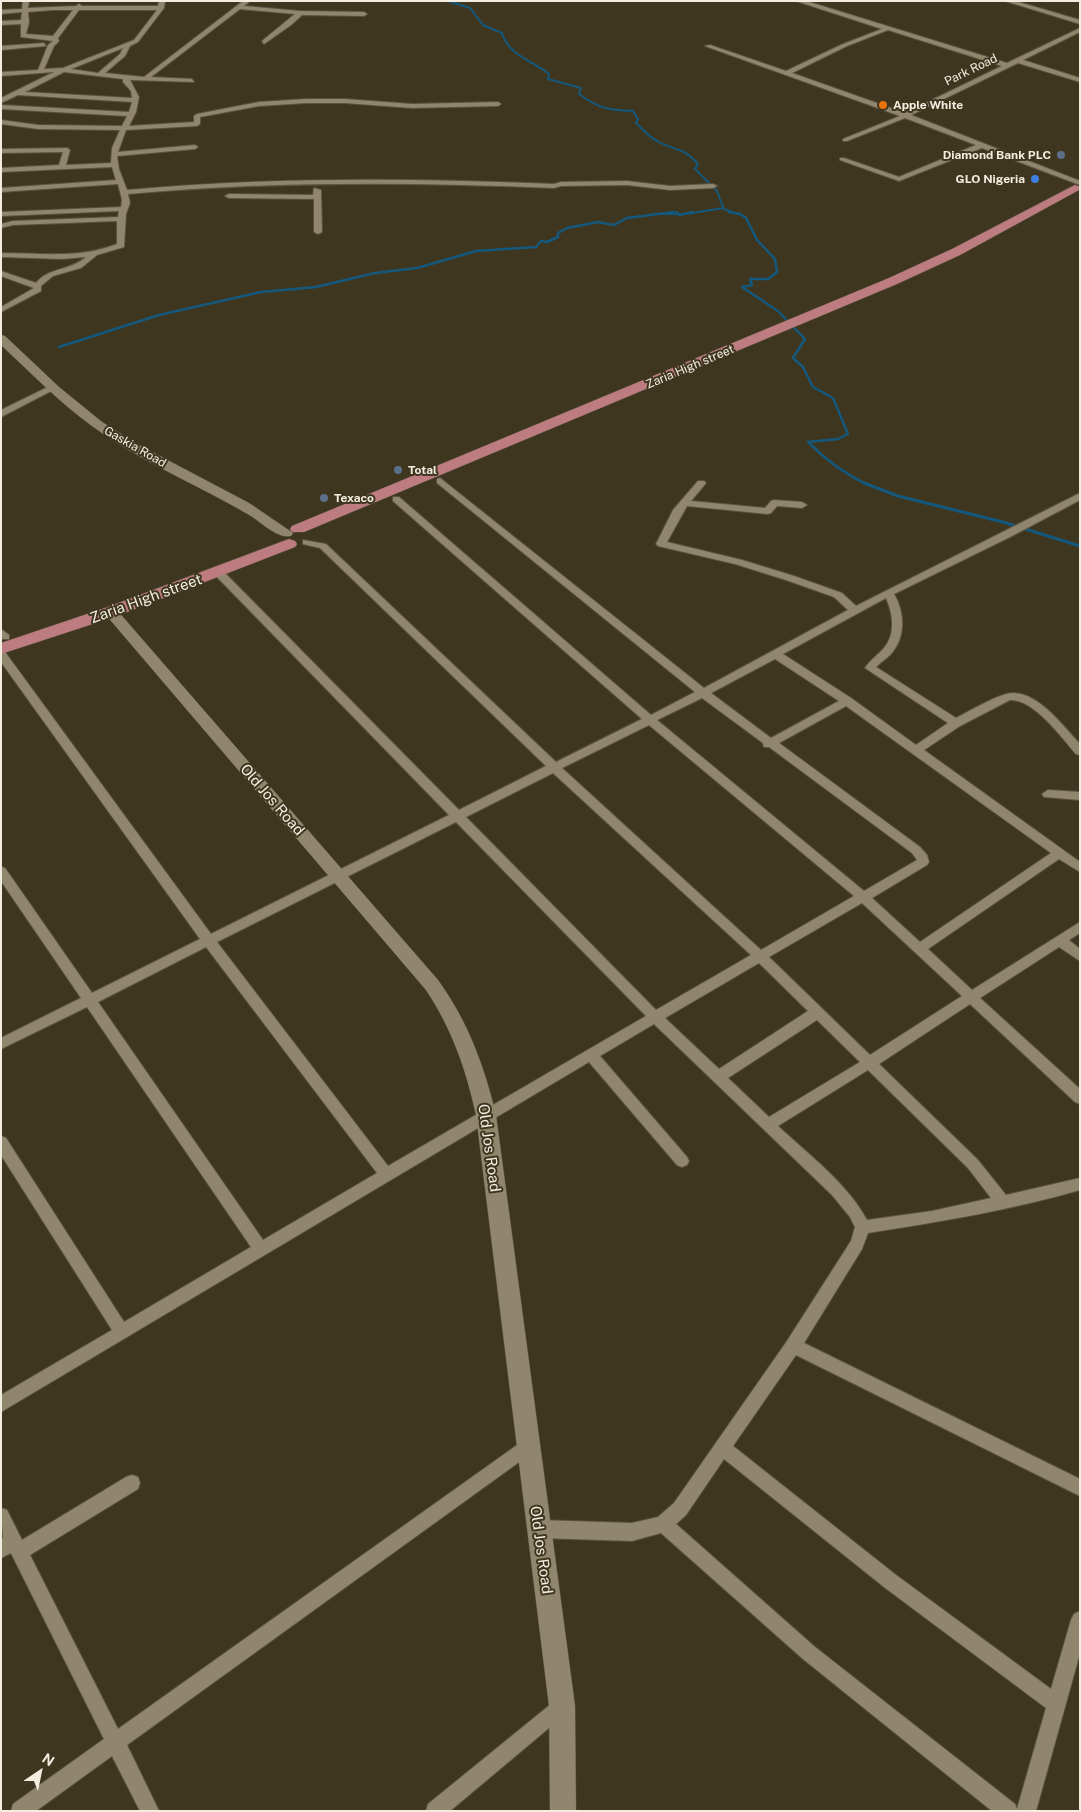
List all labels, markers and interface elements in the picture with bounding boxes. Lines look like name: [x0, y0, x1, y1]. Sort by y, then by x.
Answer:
street label: Park Road: [942, 51, 1000, 89]
place label: Apple White: [893, 98, 963, 112]
marker: Apple White: [877, 99, 889, 111]
place label: Diamond Bank PLC: [943, 148, 1051, 162]
marker: Diamond Bank PLC: [1055, 149, 1067, 161]
place label: GLO Nigeria: [956, 172, 1025, 186]
marker: GLO Nigeria: [1029, 173, 1041, 185]
street label: Zaria High street: [644, 342, 736, 392]
street label: Gaskia Road: [101, 423, 169, 471]
place label: Total: [408, 463, 437, 477]
marker: Total: [392, 464, 404, 476]
place label: Texaco: [334, 491, 374, 505]
marker: Texaco: [318, 492, 330, 504]
street label: Zaria High street: [88, 570, 204, 628]
street label: Old Jos Road: [236, 761, 308, 839]
street label: Old Jos Road: [474, 1103, 504, 1193]
street label: Old Jos Road: [526, 1505, 556, 1595]
north arrow: [15, 1747, 65, 1797]
text: N: [39, 1750, 57, 1769]

